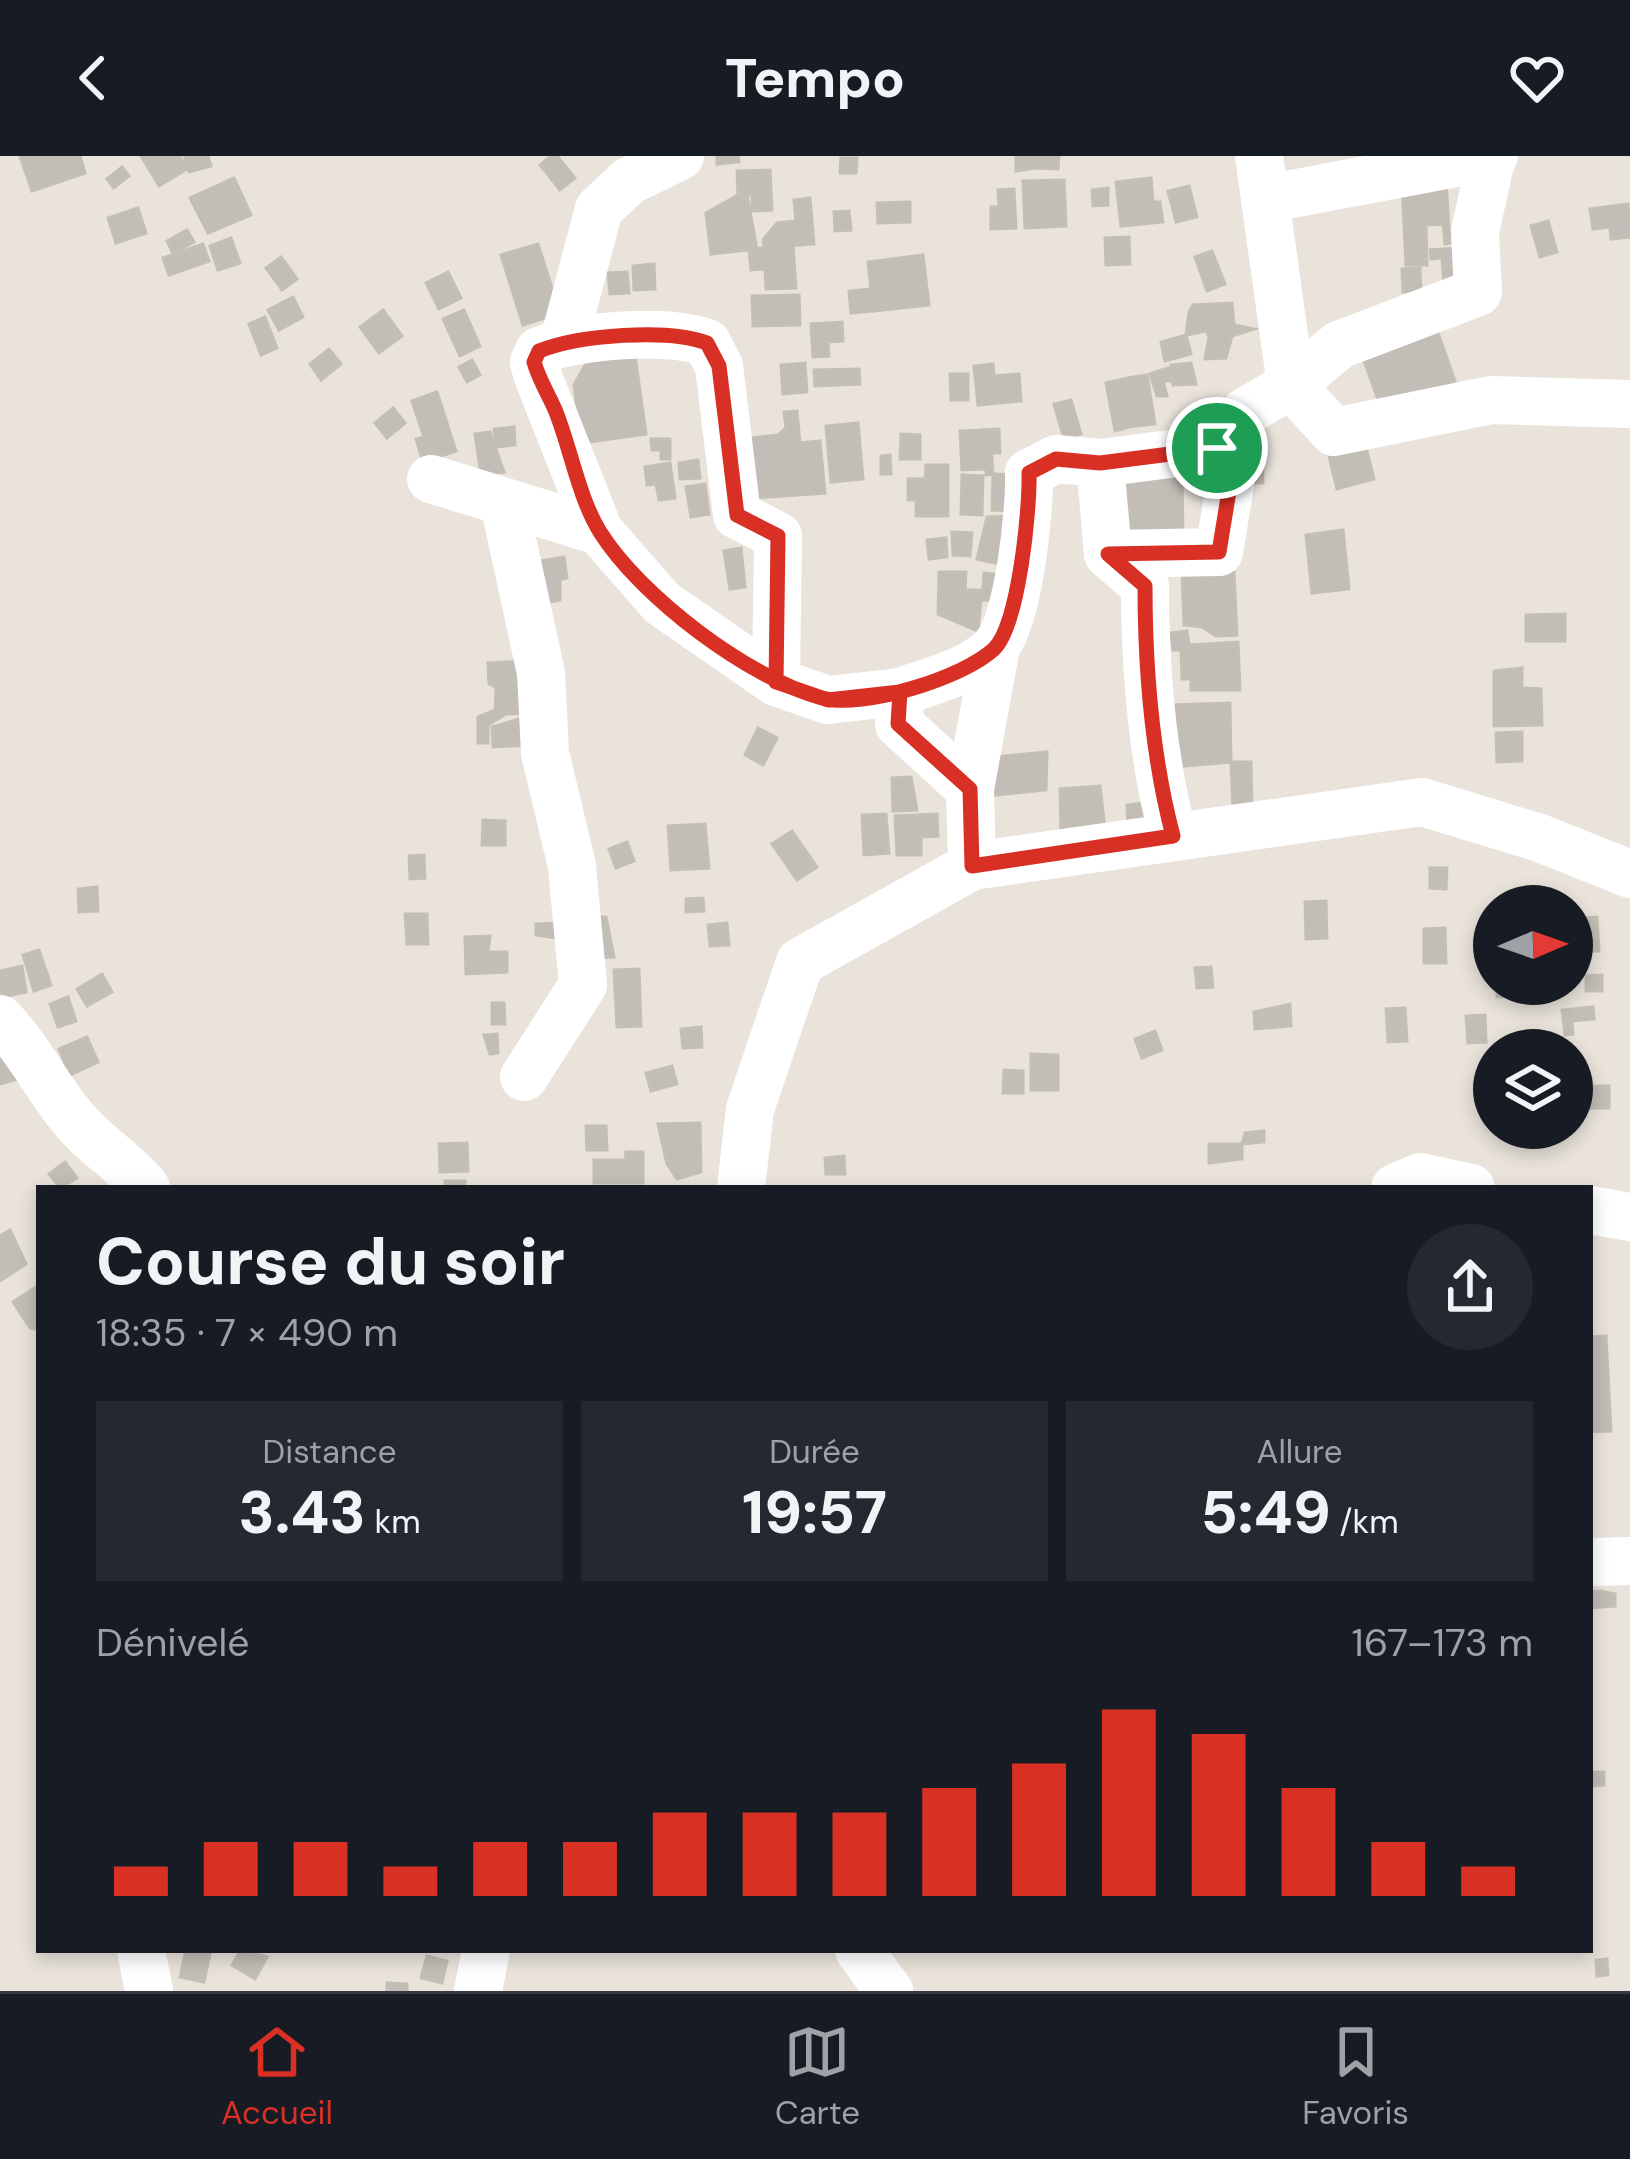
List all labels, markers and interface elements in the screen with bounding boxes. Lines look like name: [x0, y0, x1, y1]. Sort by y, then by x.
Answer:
text: Tempo: [725, 43, 905, 114]
icon: back: [60, 45, 126, 111]
icon: heart: [1504, 45, 1570, 111]
pin: [1166, 397, 1268, 499]
icon: arrive: [1184, 415, 1250, 481]
north arrow: [1473, 885, 1593, 1005]
map controls: [1473, 885, 1593, 1149]
button: layers: [1473, 1029, 1593, 1149]
text: Course du soir: [96, 1219, 565, 1304]
button: share: [1407, 1224, 1533, 1350]
text: 18:35 · 7 × 490 m: [96, 1307, 398, 1358]
text: Distance: [263, 1430, 396, 1473]
text: Durée: [769, 1430, 860, 1473]
text: Allure: [1257, 1430, 1342, 1473]
text: 3.43: [238, 1473, 366, 1552]
text: 19:57: [742, 1473, 887, 1552]
text: 5:49: [1200, 1473, 1331, 1552]
text: km: [366, 1500, 421, 1543]
text: /km: [1331, 1500, 1399, 1543]
text: Dénivelé: [96, 1617, 249, 1668]
text: 167–173 m: [1352, 1617, 1533, 1668]
tab: Accueil: [221, 2019, 333, 2134]
tab: Carte: [775, 2019, 860, 2134]
tab: Favoris: [1302, 2019, 1409, 2134]

